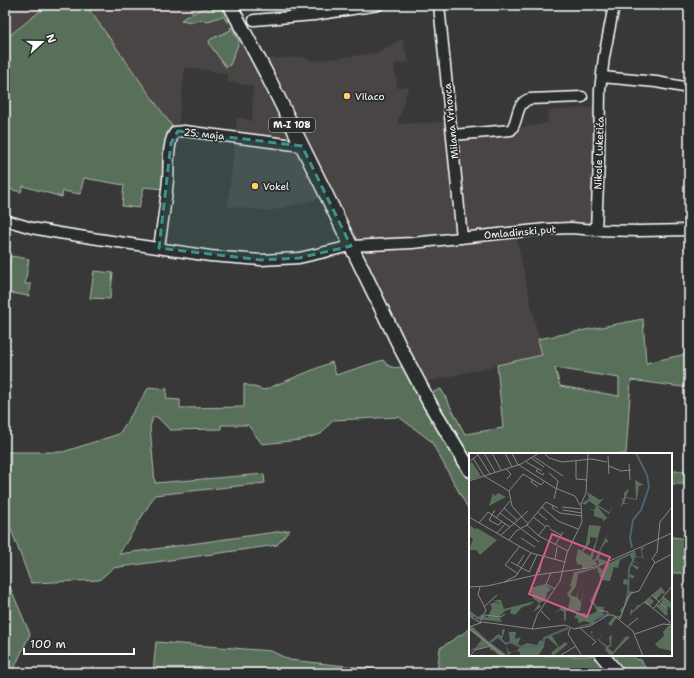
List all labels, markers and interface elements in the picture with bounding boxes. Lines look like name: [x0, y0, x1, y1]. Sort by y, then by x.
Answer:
north arrow: [22, 22, 62, 62]
text: N: [42, 32, 60, 46]
street label: Milana Vrhovca: [440, 82, 461, 160]
place label: Vilaco: [355, 90, 385, 103]
marker: Vilaco: [342, 91, 352, 101]
street label: Nikole Luketića: [591, 115, 607, 190]
road number: M-I 108: [269, 118, 315, 132]
street label: 25. маја: [183, 125, 226, 143]
place label: Vokel: [263, 180, 289, 193]
marker: Vokel: [250, 181, 260, 191]
street label: Omladinski put: [483, 222, 557, 242]
inset map: [469, 453, 672, 656]
scale bar: [24, 630, 134, 656]
text: 100 m: [30, 636, 66, 652]

